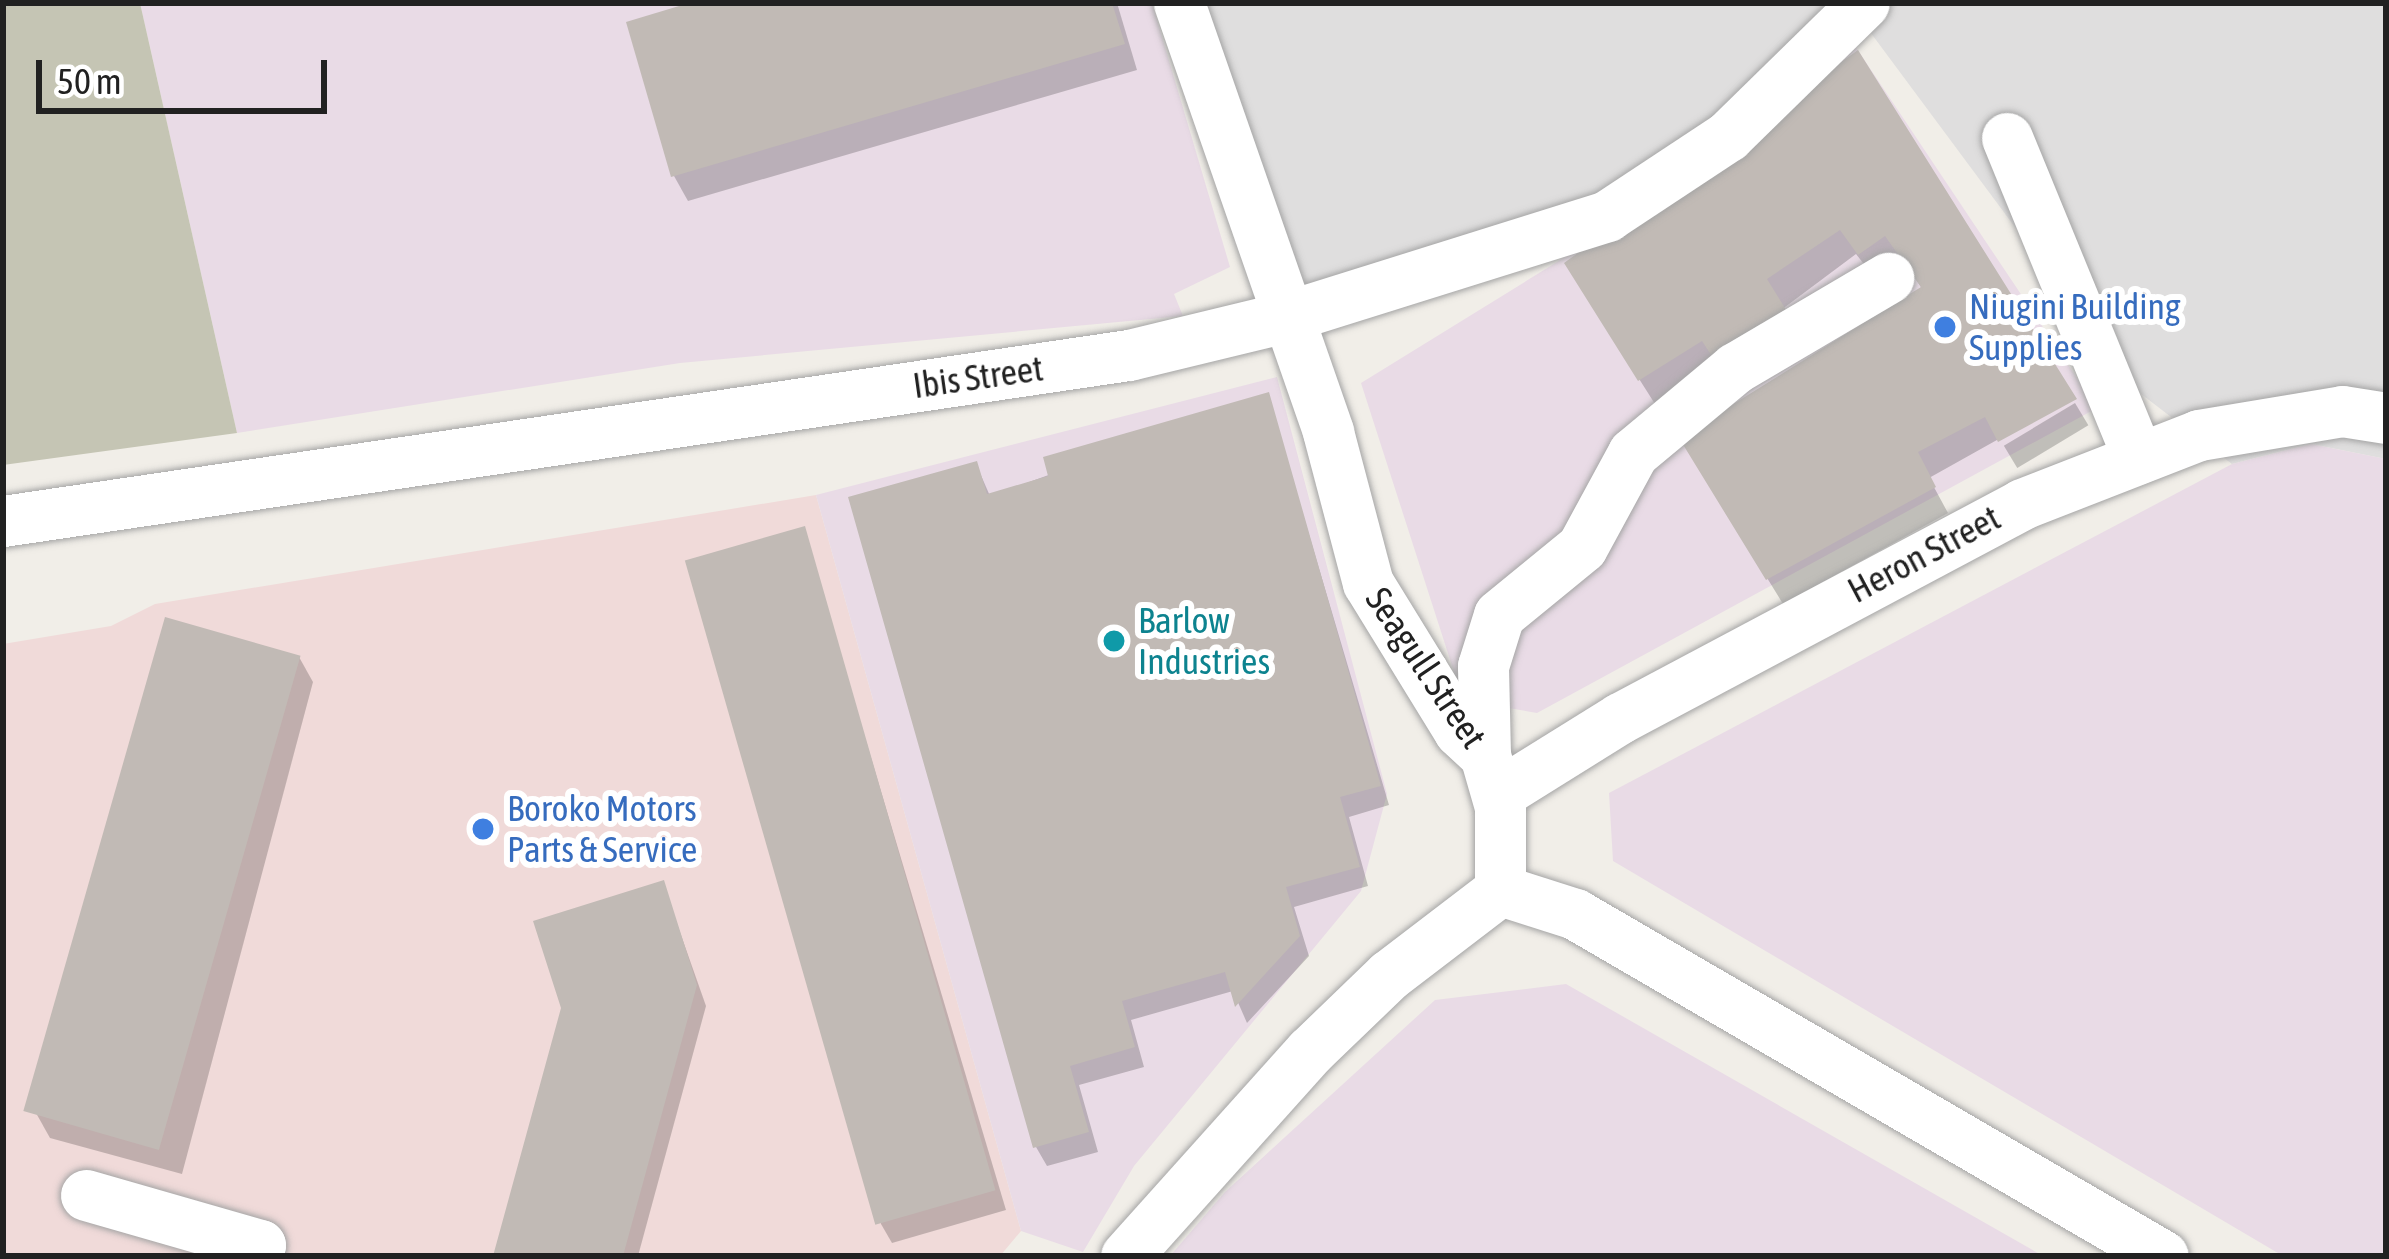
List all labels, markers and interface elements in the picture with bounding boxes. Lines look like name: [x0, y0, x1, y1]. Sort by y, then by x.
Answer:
scale bar: [42, 36, 333, 110]
text: 50 m: [57, 60, 122, 102]
place label: Niugini Building Supplies: [1969, 284, 2181, 369]
marker: Niugini Building Supplies: [1932, 314, 1958, 340]
street label: Ibis Street: [910, 346, 1046, 408]
street label: Heron Street: [1840, 496, 2008, 612]
street label: Seagull Street: [1357, 580, 1495, 756]
place label: Barlow Industries: [1138, 598, 1270, 683]
marker: Barlow Industries: [1101, 628, 1127, 654]
place label: Boroko Motors Parts & Service: [507, 786, 697, 871]
marker: Boroko Motors Parts & Service: [470, 816, 496, 842]

